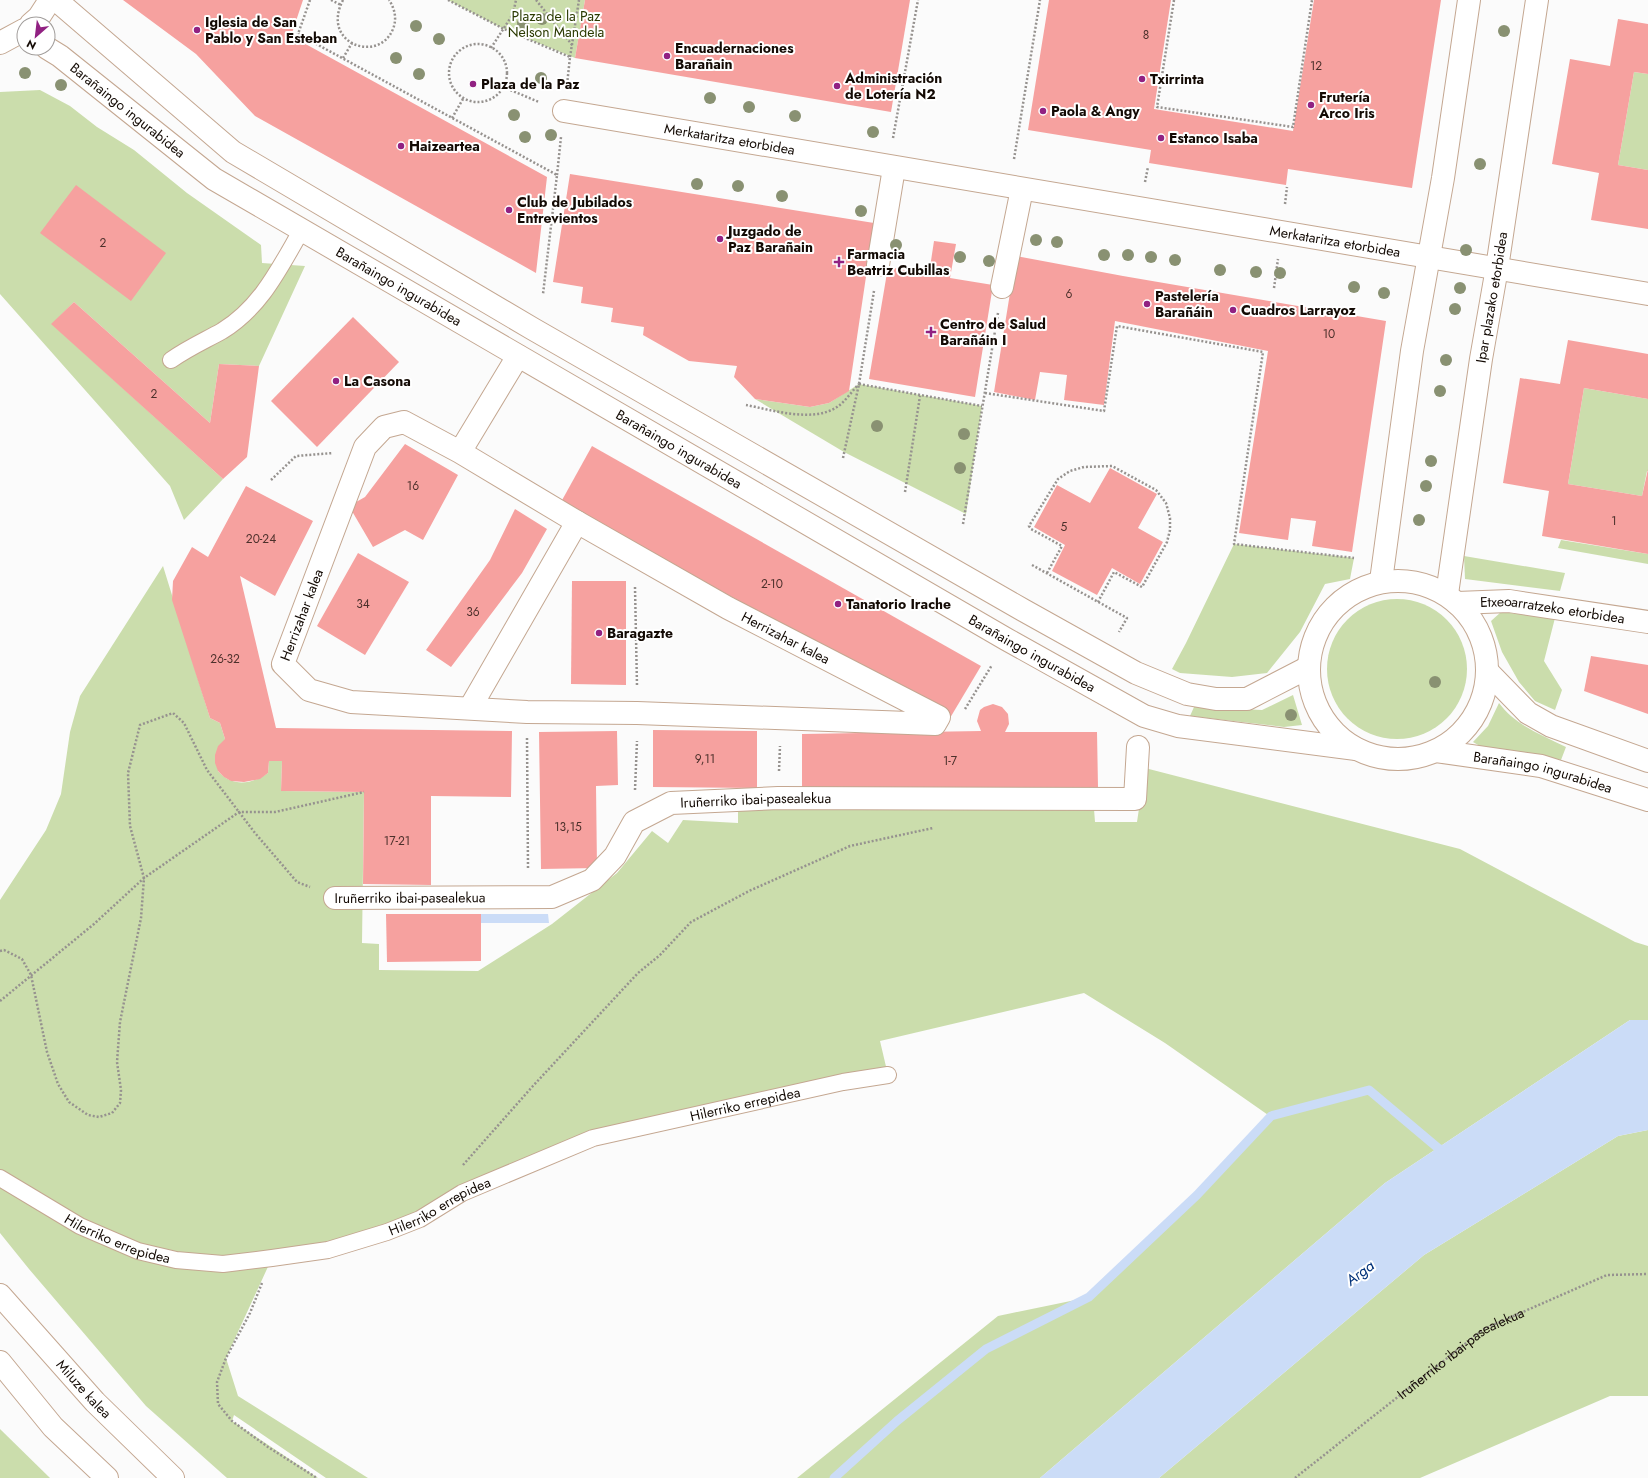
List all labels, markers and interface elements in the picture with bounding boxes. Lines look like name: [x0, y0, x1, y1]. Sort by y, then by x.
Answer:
park label: Plaza de la Paz Nelson Mandela: [508, 6, 604, 42]
place label: Iglesia de San Pablo y San Esteban: [205, 12, 337, 48]
north arrow: [16, 16, 56, 56]
marker: Iglesia de San Pablo y San Esteban: [192, 25, 202, 35]
house number: 8: [1143, 26, 1149, 44]
text: N: [24, 36, 39, 54]
place label: Encuadernaciones Barañain: [675, 38, 794, 74]
marker: Encuadernaciones Barañain: [662, 51, 672, 61]
house number: 12: [1310, 57, 1322, 75]
street label: Barañaingo ingurabidea: [66, 58, 190, 162]
place label: Administración de Lotería N2: [844, 68, 942, 104]
place label: Txirrinta: [1150, 69, 1204, 89]
place label: Plaza de la Paz: [481, 74, 580, 94]
marker: Txirrinta: [1137, 74, 1147, 84]
marker: Plaza de la Paz: [468, 79, 478, 89]
marker: Administración de Lotería N2: [832, 81, 842, 91]
place label: Frutería Arco Iris: [1318, 87, 1375, 123]
marker: Frutería Arco Iris: [1306, 100, 1316, 110]
place label: Paola & Angy: [1051, 101, 1140, 121]
marker: Paola & Angy: [1038, 106, 1048, 116]
street label: Merkataritza etorbidea: [663, 118, 797, 160]
place label: Estanco Isaba: [1169, 128, 1258, 148]
marker: Estanco Isaba: [1156, 133, 1166, 143]
place label: Haizeartea: [409, 136, 480, 156]
marker: Haizeartea: [396, 141, 406, 151]
place label: Club de Jubilados Entrevientos: [517, 192, 633, 228]
marker: Club de Jubilados Entrevientos: [504, 205, 514, 215]
street label: Merkataritza etorbidea: [1268, 220, 1402, 262]
place label: Juzgado de Paz Barañain: [725, 221, 813, 257]
street label: Ipar plazako etorbidea: [1471, 230, 1512, 364]
house number: 2: [100, 234, 107, 252]
marker: Juzgado de Paz Barañain: [715, 234, 725, 244]
street label: Barañaingo ingurabidea: [332, 242, 465, 331]
place label: Farmacia Beatriz Cubillas: [847, 244, 950, 280]
marker: Farmacia Beatriz Cubillas: [834, 257, 844, 267]
house number: 6: [1066, 285, 1073, 303]
place label: Pastelería Barañáin: [1155, 286, 1219, 322]
marker: Pastelería Barañáin: [1142, 299, 1152, 309]
place label: Cuadros Larrayoz: [1241, 300, 1356, 320]
marker: Cuadros Larrayoz: [1228, 305, 1238, 315]
place label: Centro de Salud Barañáin I: [940, 314, 1046, 350]
house number: 10: [1323, 325, 1335, 343]
marker: Centro de Salud Barañáin I: [925, 326, 937, 338]
place label: La Casona: [344, 371, 411, 391]
marker: La Casona: [331, 376, 341, 386]
house number: 2: [151, 385, 158, 403]
street label: Barañaingo ingurabidea: [612, 405, 746, 493]
house number: 16: [407, 477, 419, 495]
house number: 1: [1611, 512, 1617, 530]
house number: 5: [1061, 518, 1068, 536]
house number: 20-24: [246, 530, 276, 548]
street label: Herrizahar kalea: [275, 566, 328, 664]
house number: 2-10: [761, 575, 783, 593]
street label: Etxeoarratzeko etorbidea: [1480, 591, 1626, 628]
place label: Tanatorio Irache: [846, 594, 951, 614]
house number: 34: [356, 595, 370, 613]
marker: Tanatorio Irache: [833, 599, 843, 609]
house number: 36: [466, 603, 480, 621]
street label: Herrizahar kalea: [738, 607, 833, 669]
street label: Barañaingo ingurabidea: [965, 610, 1099, 697]
place label: Baragazte: [607, 623, 673, 643]
marker: Baragazte: [594, 628, 604, 638]
house number: 26-32: [210, 650, 240, 668]
street label: Barañaingo ingurabidea: [1472, 746, 1615, 798]
house number: 9,11: [695, 750, 715, 768]
house number: 1-7: [943, 752, 958, 770]
street label: Iruñerriko ibai-pasealekua: [680, 788, 831, 813]
house number: 13,15: [554, 818, 582, 836]
house number: 17-21: [384, 832, 410, 850]
street label: Iruñerriko ibai-pasealekua: [334, 887, 486, 908]
street label: Hilerriko errepidea: [688, 1082, 802, 1126]
street label: Hilerriko errepidea: [386, 1172, 494, 1240]
street label: Hilerriko errepidea: [61, 1209, 172, 1268]
water label: Arga: [1340, 1254, 1380, 1292]
street label: Iruñerriko ibai-pasealekua: [1393, 1303, 1527, 1404]
street label: Miluze kalea: [52, 1355, 116, 1423]

